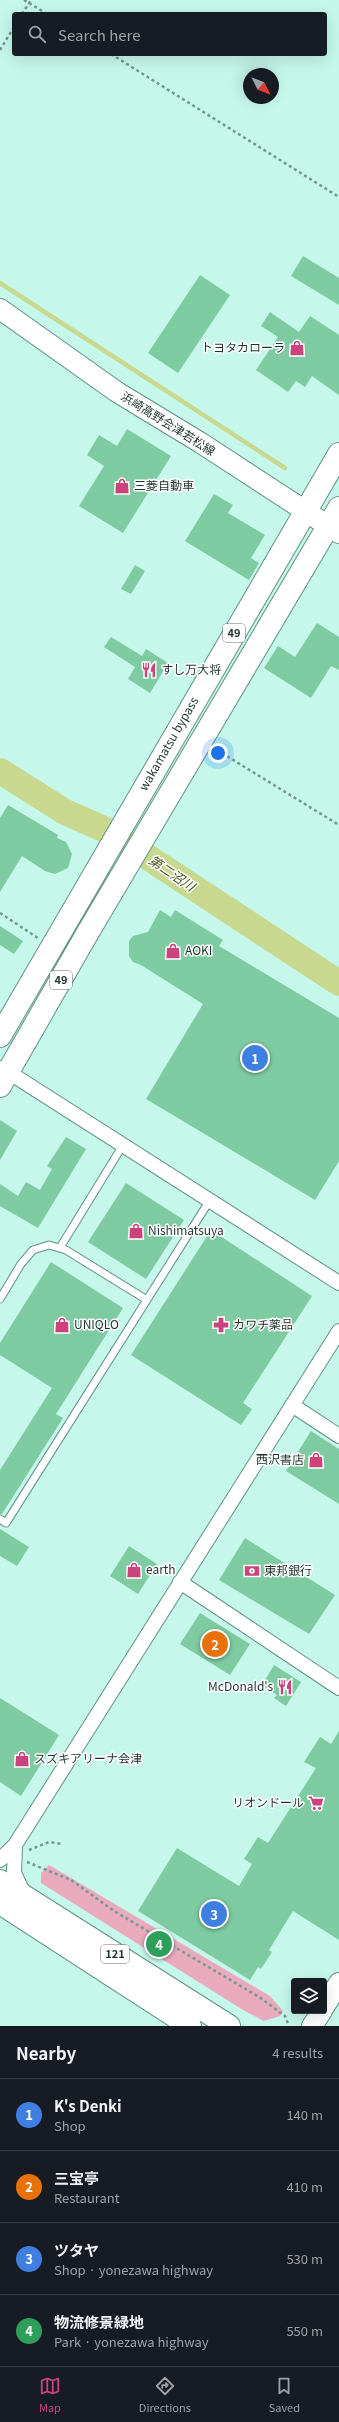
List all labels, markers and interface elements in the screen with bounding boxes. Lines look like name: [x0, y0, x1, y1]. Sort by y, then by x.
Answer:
search box: [12, 12, 327, 56]
icon: search: [26, 23, 48, 45]
text: Search here: [58, 24, 140, 45]
north arrow: [243, 68, 279, 104]
place label: トヨタカローラ: [201, 338, 285, 355]
shop icon: トヨタカローラ: [288, 339, 306, 357]
street label: 浜崎高野会津若松線: [118, 387, 219, 459]
place label: 三菱自動車: [134, 476, 194, 493]
shop icon: 三菱自動車: [113, 477, 131, 495]
road number: 49: [223, 624, 245, 642]
place label: すし万大将: [161, 660, 221, 677]
restaurant icon: すし万大将: [140, 661, 158, 679]
street label: wakamatsu bypass: [134, 693, 202, 793]
your location: [208, 743, 228, 763]
water label: 第二沼川: [145, 850, 201, 896]
place label: AOKI: [185, 941, 212, 958]
shop icon: AOKI: [164, 942, 182, 960]
road number: 49: [50, 971, 72, 989]
pin: 1: [242, 1043, 268, 1073]
place label: Nishimatsuya: [148, 1221, 224, 1238]
shop icon: Nishimatsuya: [127, 1222, 145, 1240]
place label: UNIQLO: [74, 1315, 119, 1332]
place label: カワチ薬品: [233, 1315, 293, 1332]
shop icon: UNIQLO: [53, 1316, 71, 1334]
pharmacy icon: カワチ薬品: [212, 1316, 230, 1334]
place label: 西沢書店: [256, 1450, 304, 1467]
shop icon: 西沢書店: [307, 1451, 325, 1469]
place label: earth: [146, 1560, 176, 1577]
shop icon: earth: [125, 1561, 143, 1579]
place label: 東邦銀行: [264, 1561, 312, 1578]
bank icon: 東邦銀行: [243, 1562, 261, 1580]
pin: 2: [202, 1629, 228, 1659]
place label: McDonald's: [208, 1677, 273, 1694]
restaurant icon: McDonald's: [276, 1678, 294, 1696]
place label: スズキアリーナ会津: [34, 1749, 142, 1766]
shop icon: スズキアリーナ会津: [13, 1750, 31, 1768]
place label: リオンドール: [232, 1793, 304, 1810]
supermarket icon: リオンドール: [307, 1794, 325, 1812]
pin: 3: [201, 1899, 227, 1929]
pin: 4: [146, 1929, 172, 1959]
road number: 121: [101, 1945, 129, 1963]
map controls: [291, 1978, 327, 2014]
button: layers: [291, 1978, 327, 2014]
text: Nearby: [16, 2040, 76, 2065]
text: 4 results: [272, 2043, 323, 2062]
text: K's Denki: [54, 2095, 122, 2116]
text: 1: [25, 2105, 33, 2124]
text: 140 m: [286, 2105, 323, 2124]
text: Shop: [54, 2116, 86, 2135]
text: 三宝亭: [54, 2167, 99, 2188]
text: 2: [25, 2177, 33, 2196]
text: 410 m: [286, 2177, 323, 2196]
text: Restaurant: [54, 2188, 120, 2207]
text: ツタヤ: [54, 2239, 99, 2260]
text: 3: [25, 2249, 33, 2268]
text: 530 m: [286, 2249, 323, 2268]
text: Shop · yonezawa highway: [54, 2260, 213, 2279]
text: 物流修景緑地: [54, 2311, 144, 2332]
text: 4: [25, 2321, 33, 2340]
text: 550 m: [286, 2321, 323, 2340]
text: Park · yonezawa highway: [54, 2332, 209, 2351]
tab: Map: [39, 2375, 61, 2415]
tab: Directions: [139, 2375, 191, 2415]
tab: Saved: [269, 2375, 300, 2415]

